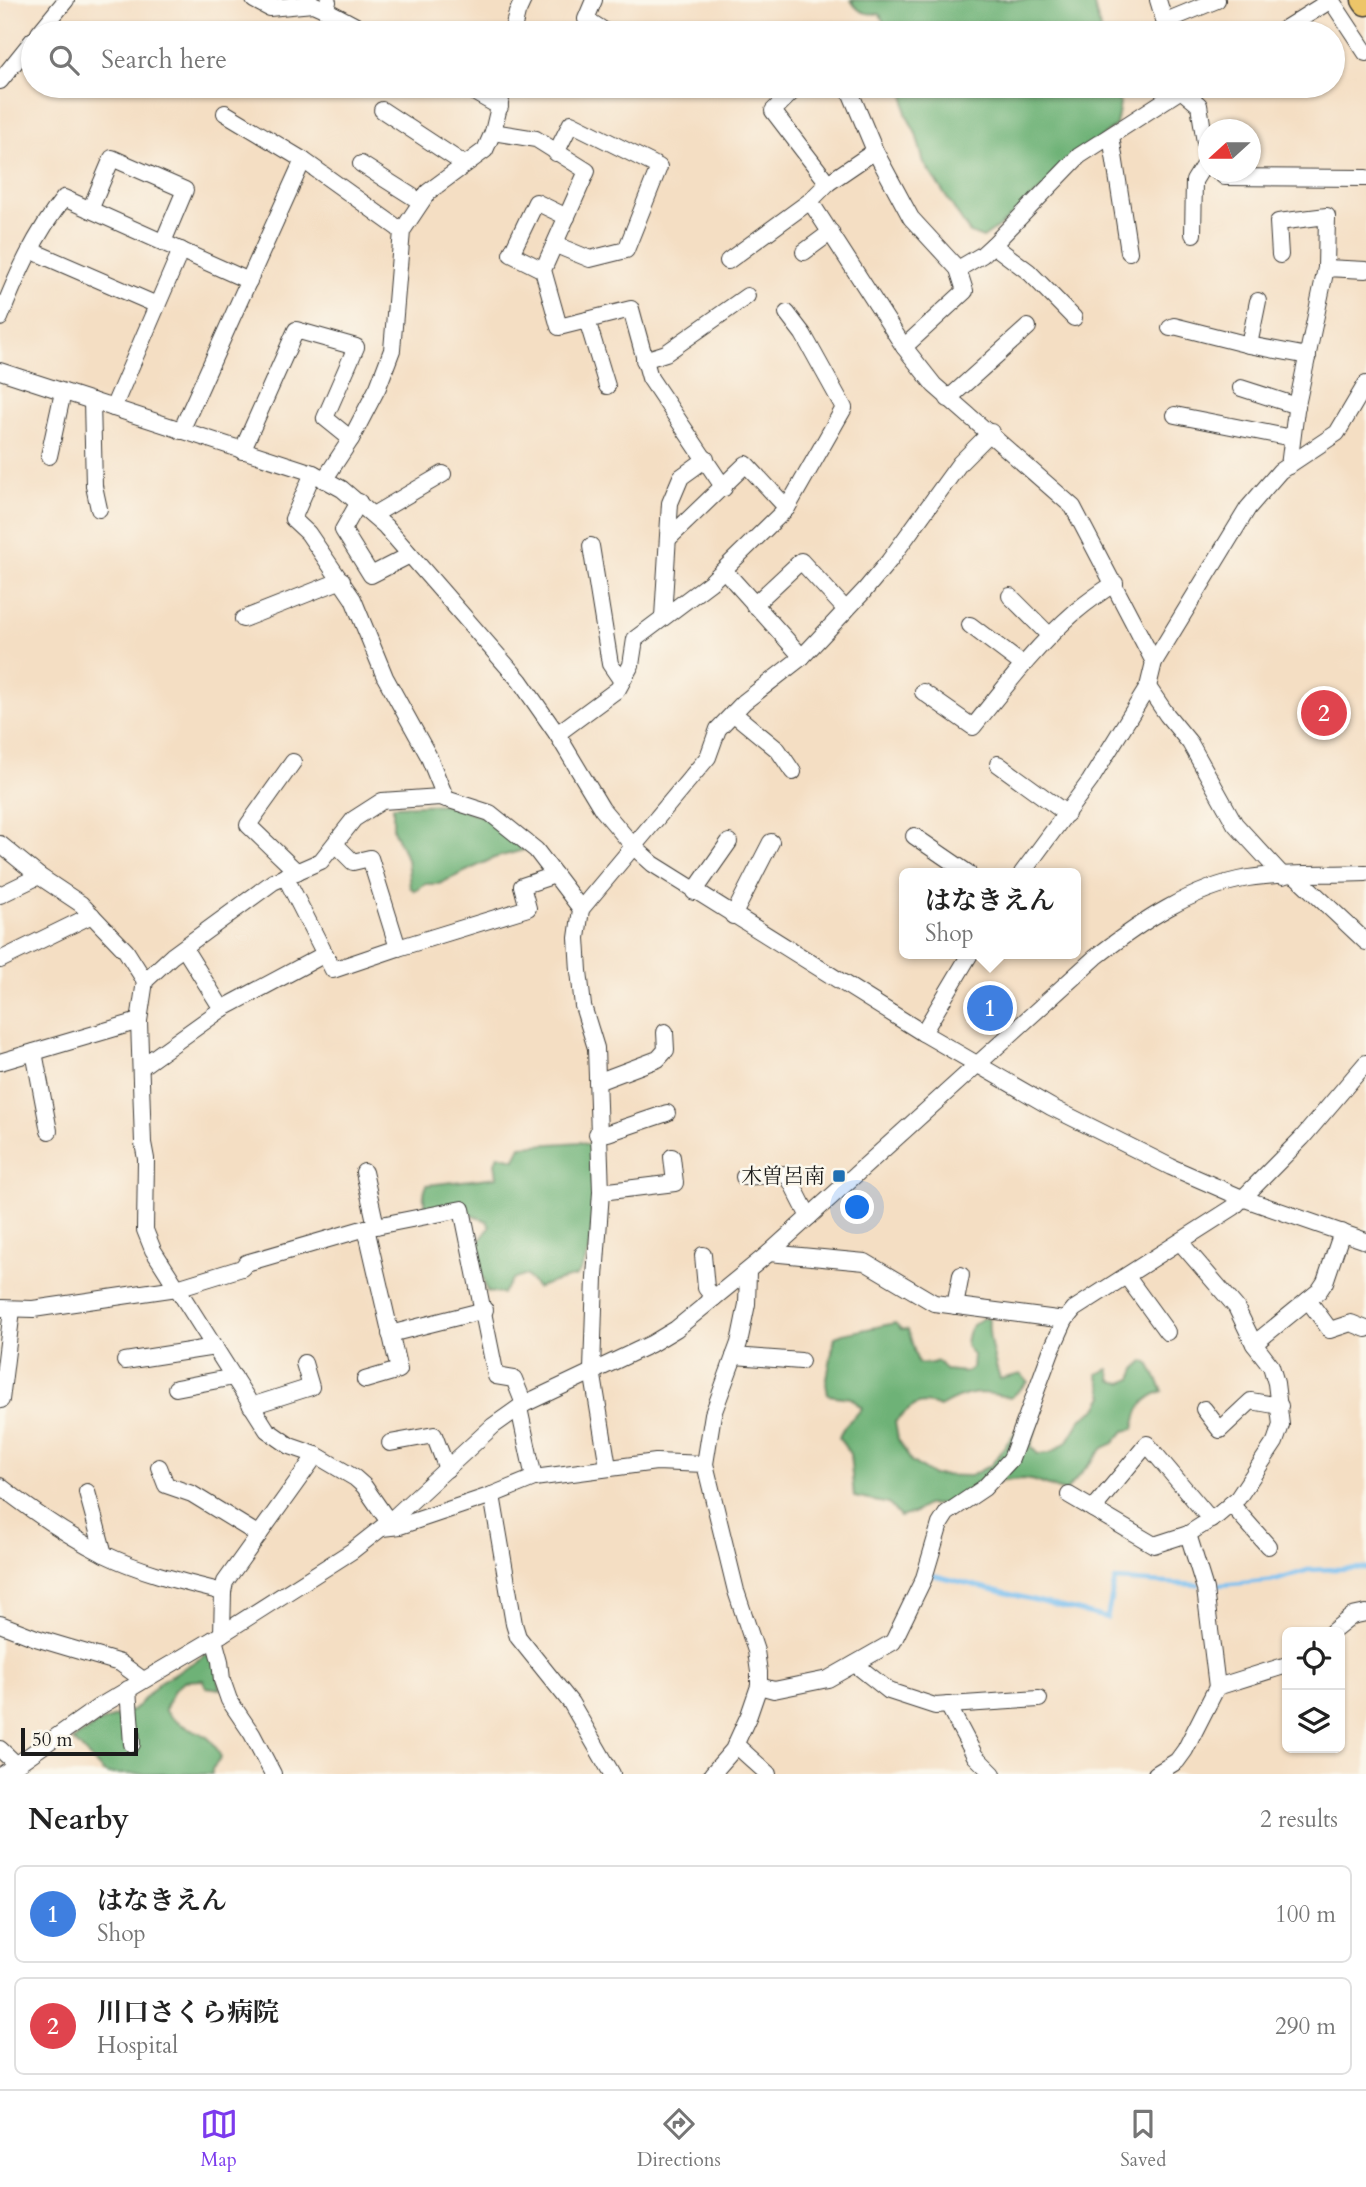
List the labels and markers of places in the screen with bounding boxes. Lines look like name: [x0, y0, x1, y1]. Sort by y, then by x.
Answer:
pin: 2: [1301, 687, 1347, 739]
pin: 1: [967, 982, 1013, 1034]
place label: 木曽呂南: [741, 1162, 825, 1191]
marker: 木曽呂南: [831, 1168, 847, 1184]

